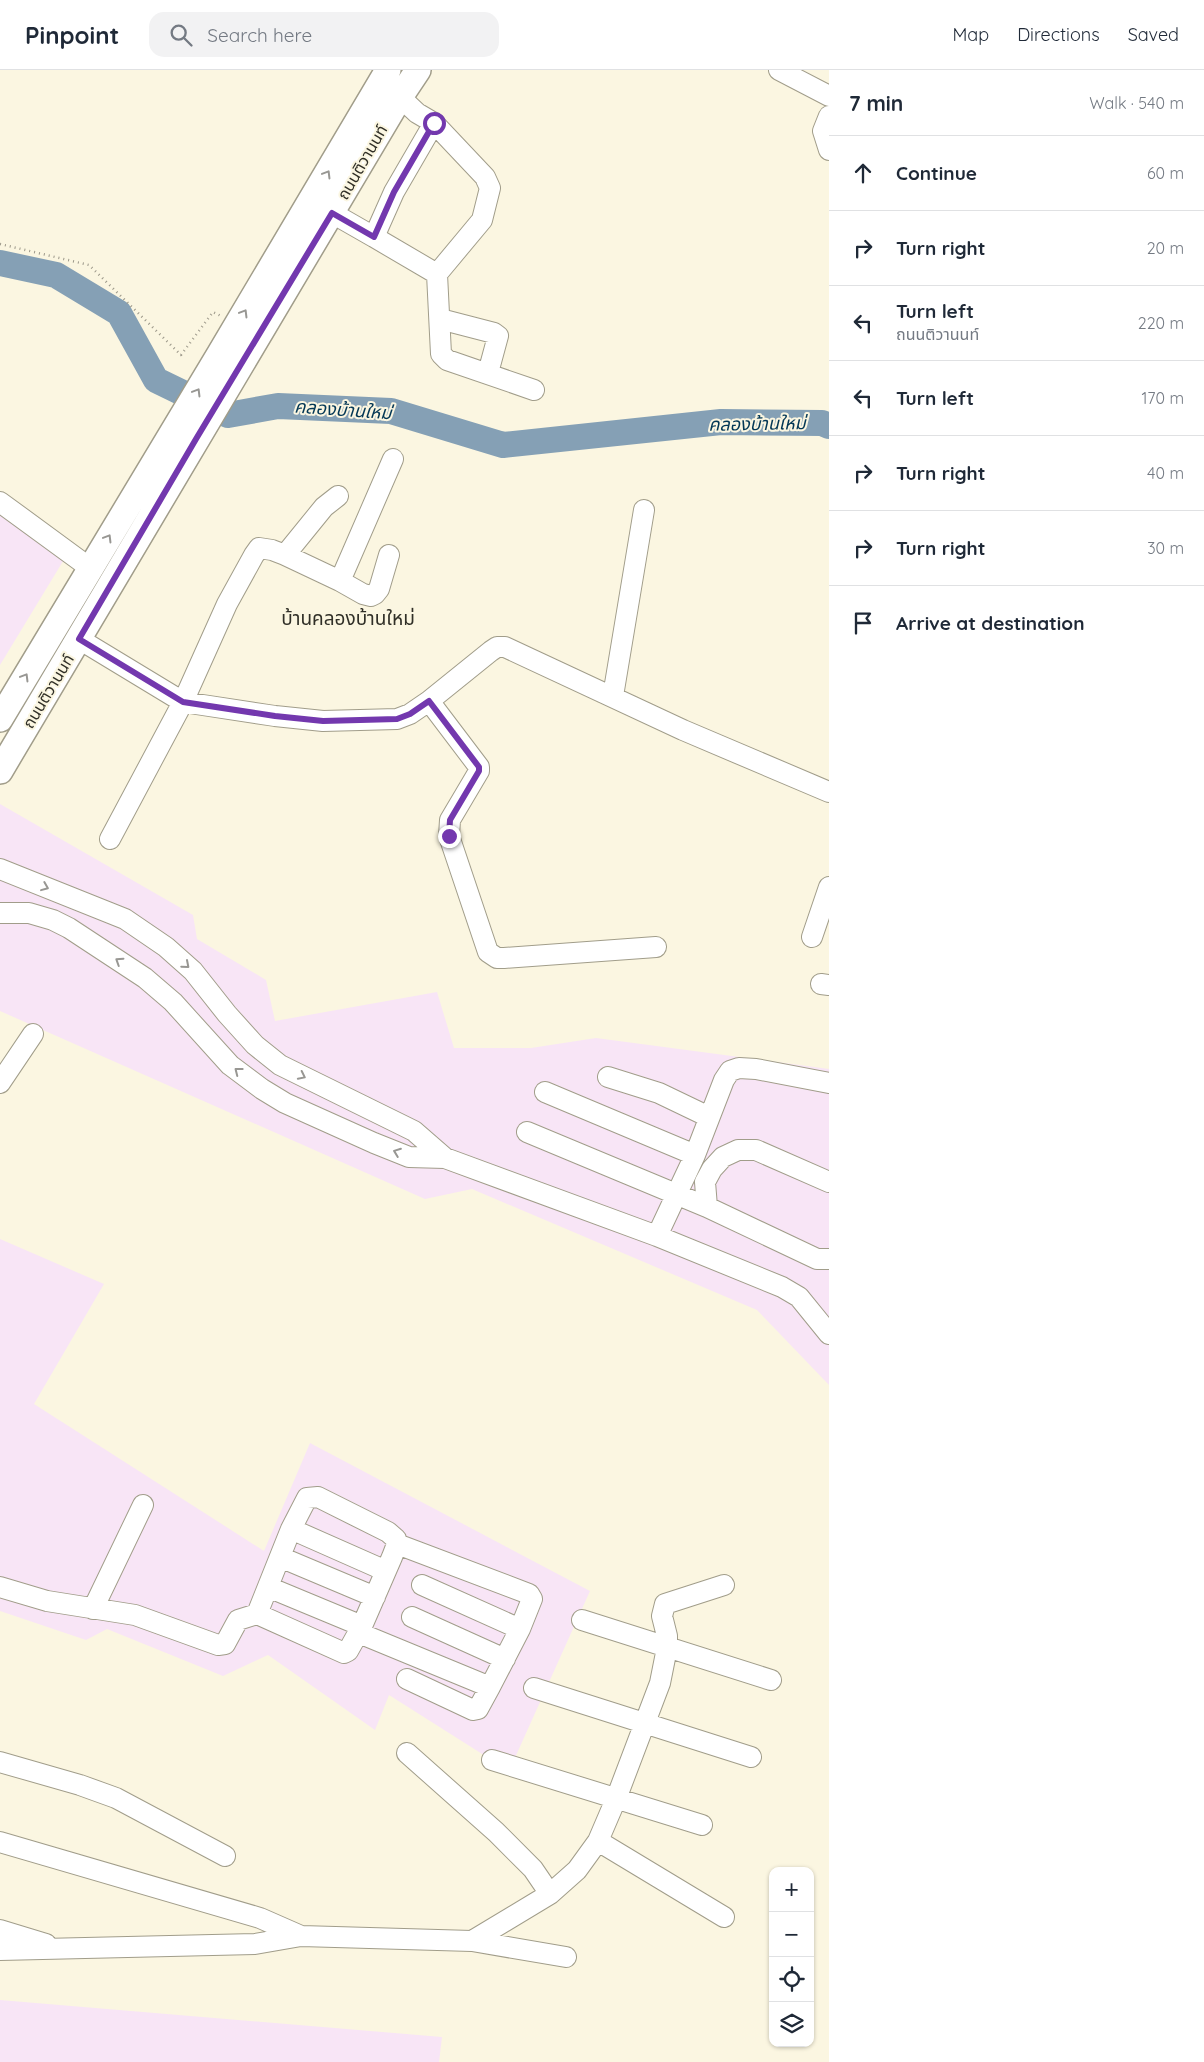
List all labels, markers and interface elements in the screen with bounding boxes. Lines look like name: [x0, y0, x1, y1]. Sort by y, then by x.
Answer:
search box: [149, 12, 499, 57]
text: Pinpoint: [25, 20, 119, 50]
icon: search: [167, 21, 195, 49]
text: Search here: [207, 23, 312, 47]
text: Map: [952, 23, 989, 46]
text: Directions: [1017, 23, 1100, 46]
text: Saved: [1128, 23, 1179, 46]
text: 7 min: [849, 90, 903, 116]
text: Walk · 540 m: [1089, 93, 1184, 113]
route start: [423, 112, 446, 135]
street label: ถนนติวานนท์: [333, 121, 391, 203]
icon: ahead: [849, 159, 877, 187]
text: Continue: [896, 161, 977, 185]
text: 60 m: [1147, 163, 1184, 183]
one-way arrow: [321, 170, 331, 179]
icon: right: [849, 234, 877, 262]
text: Turn right: [896, 236, 985, 260]
text: 20 m: [1147, 238, 1184, 258]
text: Turn left: [896, 299, 974, 323]
icon: left: [849, 309, 877, 337]
one-way arrow: [238, 310, 248, 319]
text: 220 m: [1138, 313, 1184, 333]
text: ถนนติวานนท์: [896, 324, 979, 344]
icon: left: [849, 384, 877, 412]
text: Turn left: [896, 386, 974, 410]
text: 170 m: [1141, 388, 1184, 408]
one-way arrow: [190, 389, 200, 398]
water label: คลองบ้านใหม่: [294, 395, 396, 425]
water label: คลองบ้านใหม่: [708, 411, 809, 436]
icon: right: [849, 459, 877, 487]
text: Turn right: [896, 461, 985, 485]
text: 40 m: [1147, 463, 1184, 483]
one-way arrow: [102, 534, 112, 543]
icon: right: [849, 534, 877, 562]
text: Turn right: [896, 536, 985, 560]
text: 30 m: [1147, 538, 1184, 558]
district label: บ้านคลองบ้านใหม่: [281, 606, 415, 630]
icon: arrive: [849, 609, 877, 637]
text: Arrive at destination: [896, 611, 1085, 635]
street label: ถนนติวานนท์: [18, 650, 78, 732]
one-way arrow: [18, 673, 28, 682]
route end: [438, 825, 461, 848]
one-way arrow: [41, 881, 49, 891]
one-way arrow: [116, 958, 125, 967]
one-way arrow: [181, 959, 190, 968]
one-way arrow: [235, 1068, 244, 1076]
one-way arrow: [297, 1070, 306, 1080]
one-way arrow: [394, 1148, 402, 1158]
map controls: [769, 1867, 814, 2047]
button: +: [769, 1867, 814, 1912]
button: −: [769, 1912, 814, 1957]
button: locate: [769, 1957, 814, 2002]
button: layers: [769, 2002, 814, 2047]

